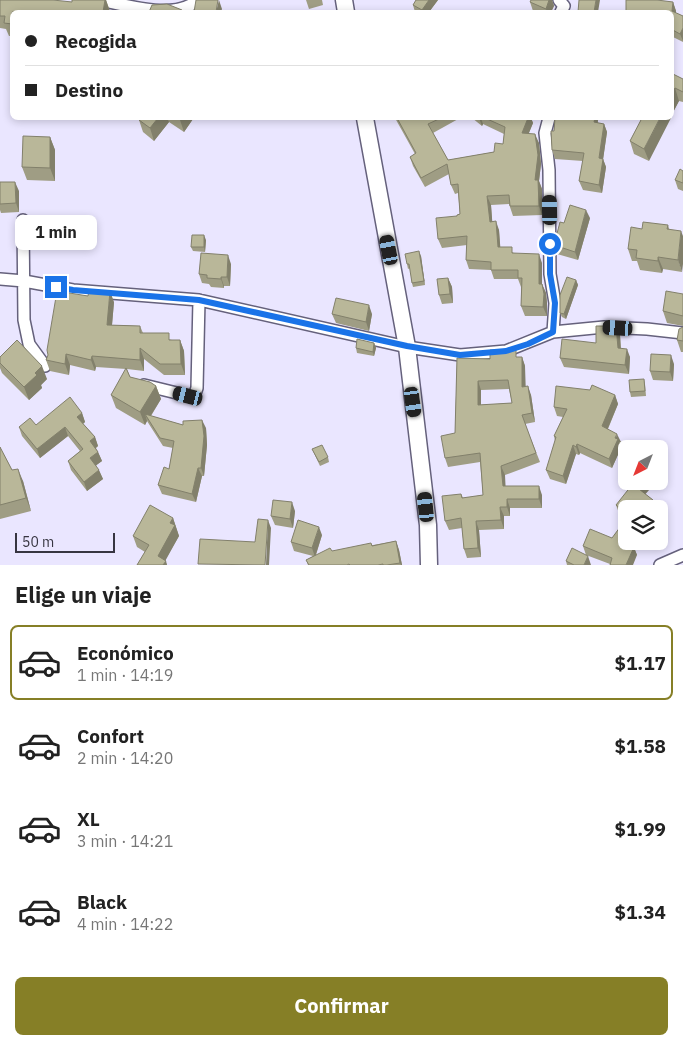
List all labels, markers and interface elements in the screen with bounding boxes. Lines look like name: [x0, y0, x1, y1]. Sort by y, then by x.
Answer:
text: Recogida: [55, 29, 137, 53]
text: Destino: [55, 78, 123, 102]
car: [542, 195, 557, 225]
callout: 1 min: [15, 214, 97, 250]
text: 1 min: [35, 222, 77, 242]
route start: [539, 233, 561, 255]
car: [378, 234, 399, 266]
route end: [45, 276, 67, 298]
car: [602, 320, 633, 336]
car: [171, 385, 204, 407]
car: [403, 386, 422, 418]
north arrow: [618, 440, 668, 490]
map controls: [618, 440, 668, 550]
car: [416, 491, 435, 523]
button: layers: [618, 500, 668, 550]
scale bar: [15, 530, 115, 553]
text: 50 m: [22, 533, 54, 551]
text: Elige un viaje: [15, 580, 152, 609]
icon: car: [17, 640, 62, 685]
text: Económico: [77, 641, 174, 665]
text: $1.17: [614, 651, 666, 675]
text: 1 min · 14:19: [77, 665, 173, 685]
icon: car: [17, 723, 62, 768]
text: Confort: [77, 724, 144, 748]
text: $1.58: [614, 734, 666, 758]
text: 2 min · 14:20: [77, 748, 173, 768]
icon: car: [17, 806, 62, 851]
text: XL: [77, 807, 100, 831]
text: $1.99: [614, 817, 666, 841]
text: 3 min · 14:21: [77, 831, 173, 851]
icon: car: [17, 889, 62, 934]
text: Black: [77, 890, 127, 914]
text: $1.34: [614, 900, 666, 924]
text: 4 min · 14:22: [77, 914, 173, 934]
button: Confirmar: [15, 977, 668, 1035]

